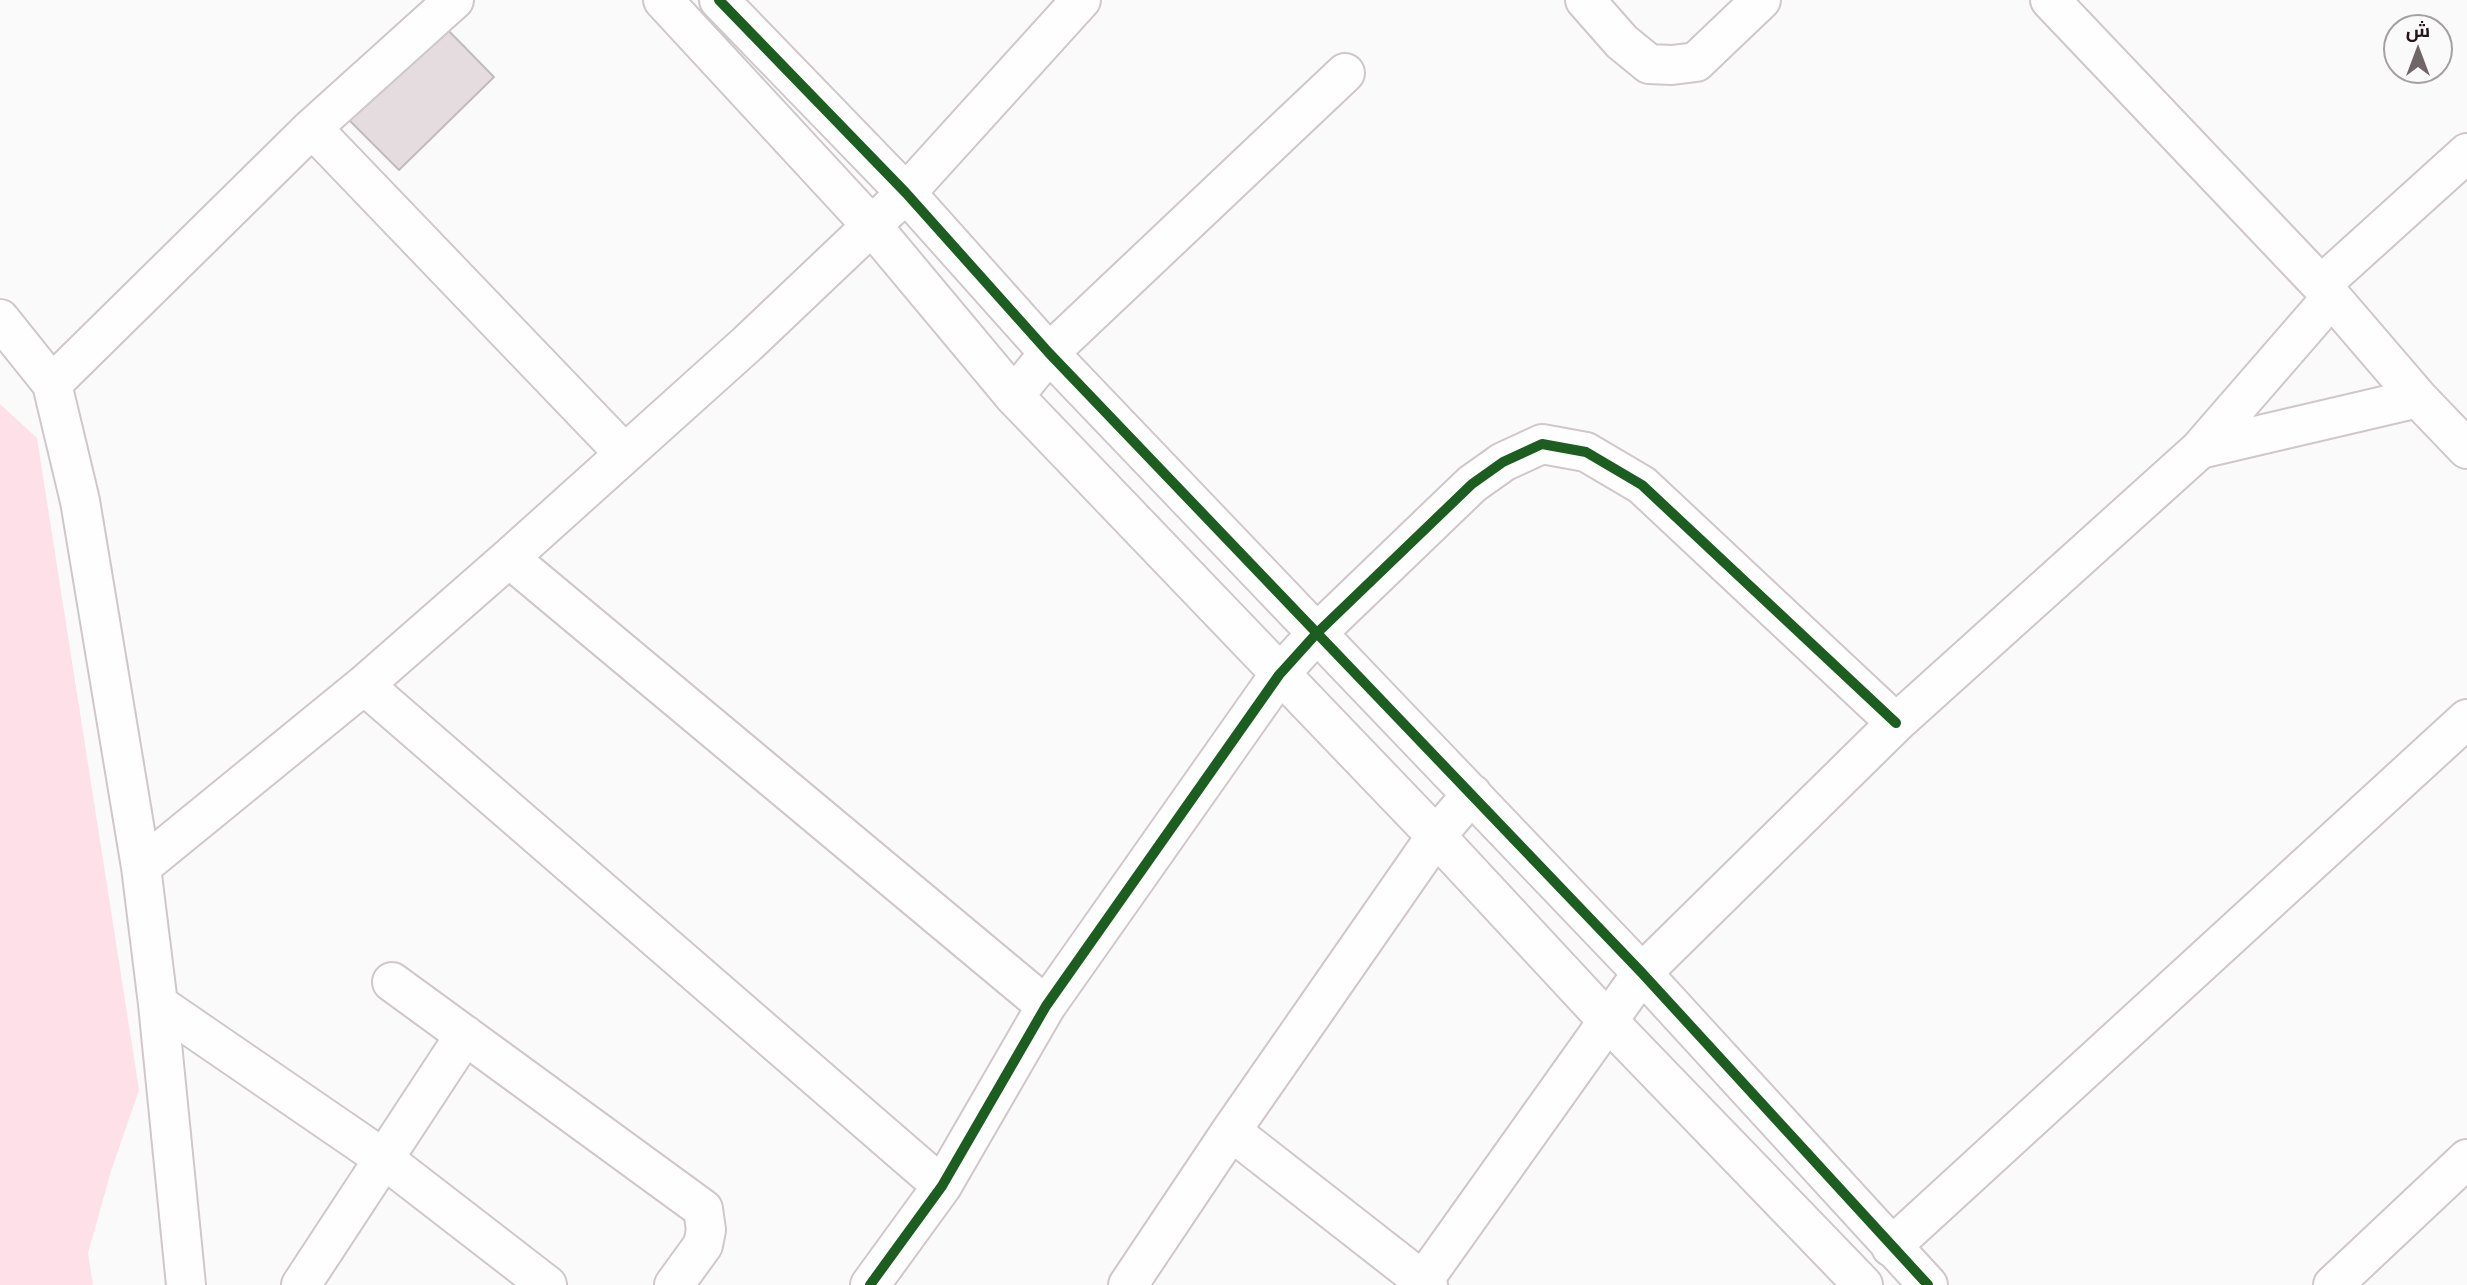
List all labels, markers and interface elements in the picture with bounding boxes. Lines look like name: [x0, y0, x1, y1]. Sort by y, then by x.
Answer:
north arrow: [2383, 14, 2453, 84]
text: ش: [2406, 18, 2430, 42]

